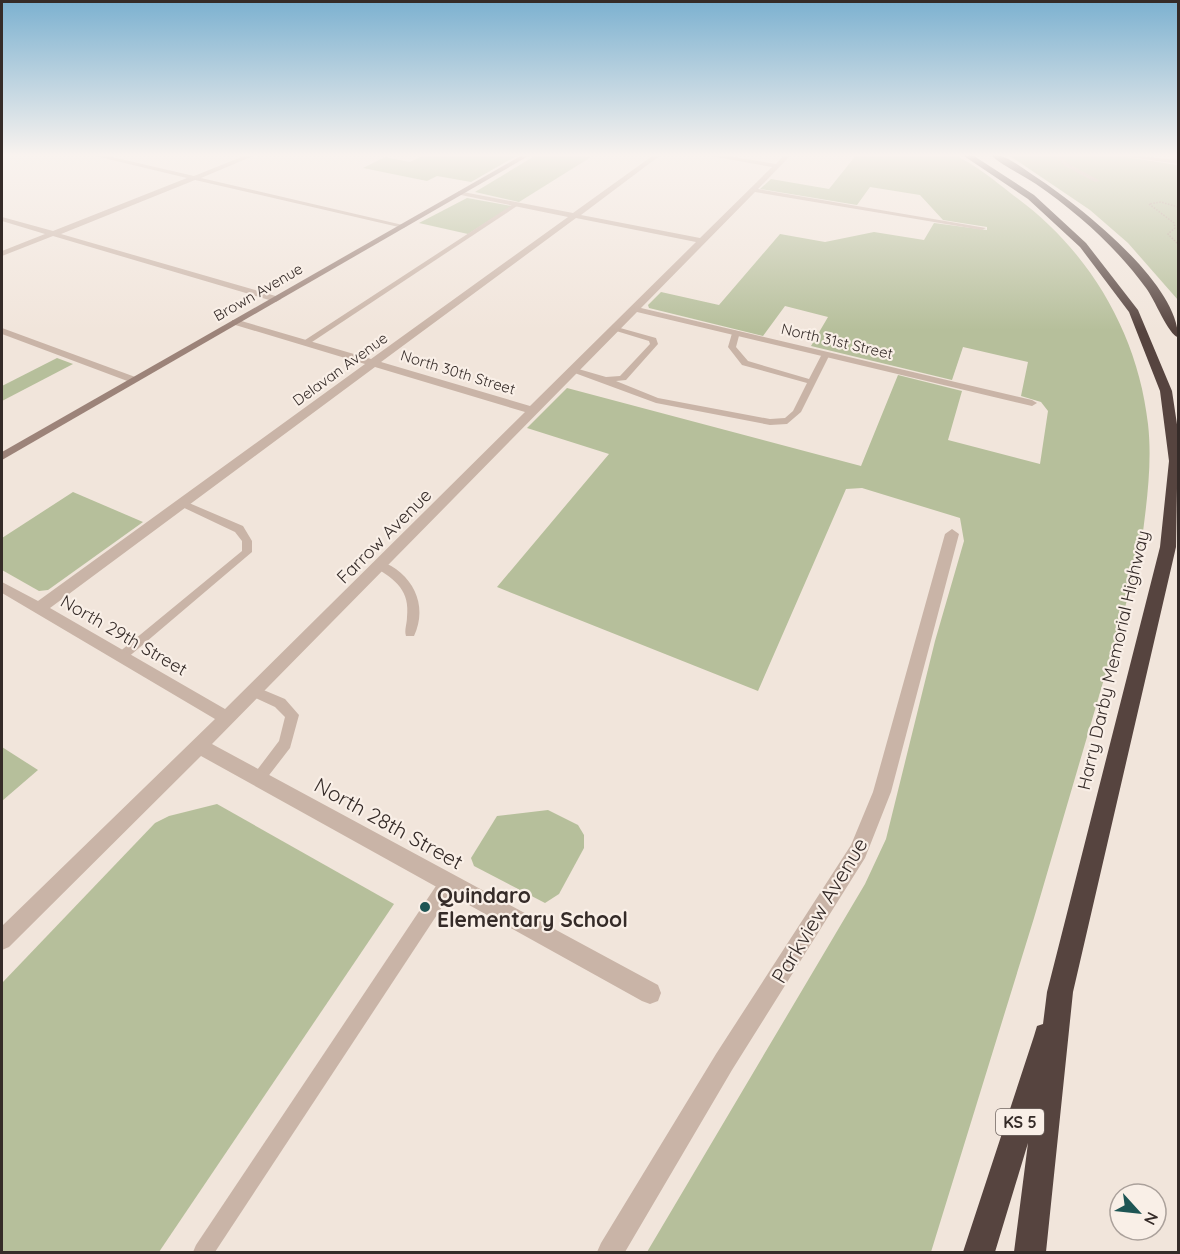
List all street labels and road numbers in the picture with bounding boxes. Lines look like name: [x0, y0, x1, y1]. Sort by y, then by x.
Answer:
street label: Brown Avenue: [210, 259, 306, 325]
street label: North 31st Street: [779, 319, 895, 363]
street label: Delavan Avenue: [289, 328, 391, 410]
street label: North 30th Street: [398, 346, 518, 398]
street label: Farrow Avenue: [332, 484, 436, 588]
street label: Harry Darby Memorial Highway: [1072, 528, 1154, 792]
street label: North 29th Street: [56, 589, 192, 681]
street label: North 28th Street: [310, 771, 468, 875]
street label: Parkview Avenue: [765, 832, 873, 988]
road number: KS 5: [996, 1109, 1044, 1135]

